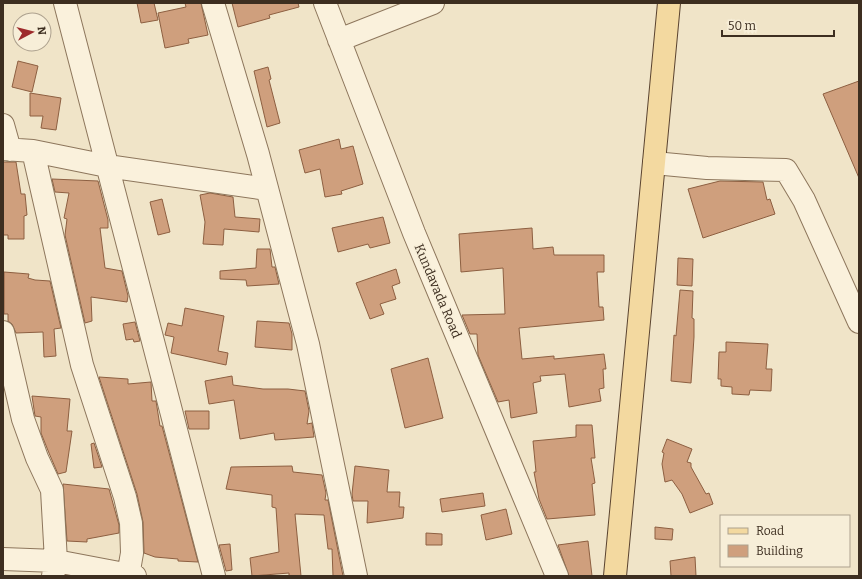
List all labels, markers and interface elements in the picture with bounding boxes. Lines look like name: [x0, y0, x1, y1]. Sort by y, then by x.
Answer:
north arrow: [12, 12, 52, 52]
scale bar: [722, 12, 834, 38]
text: 50 m: [728, 19, 757, 33]
text: N: [34, 26, 48, 36]
street label: Kundavada Road: [411, 242, 465, 341]
legend: [720, 515, 850, 567]
text: Road: [756, 524, 784, 538]
text: Building: [756, 544, 803, 558]

